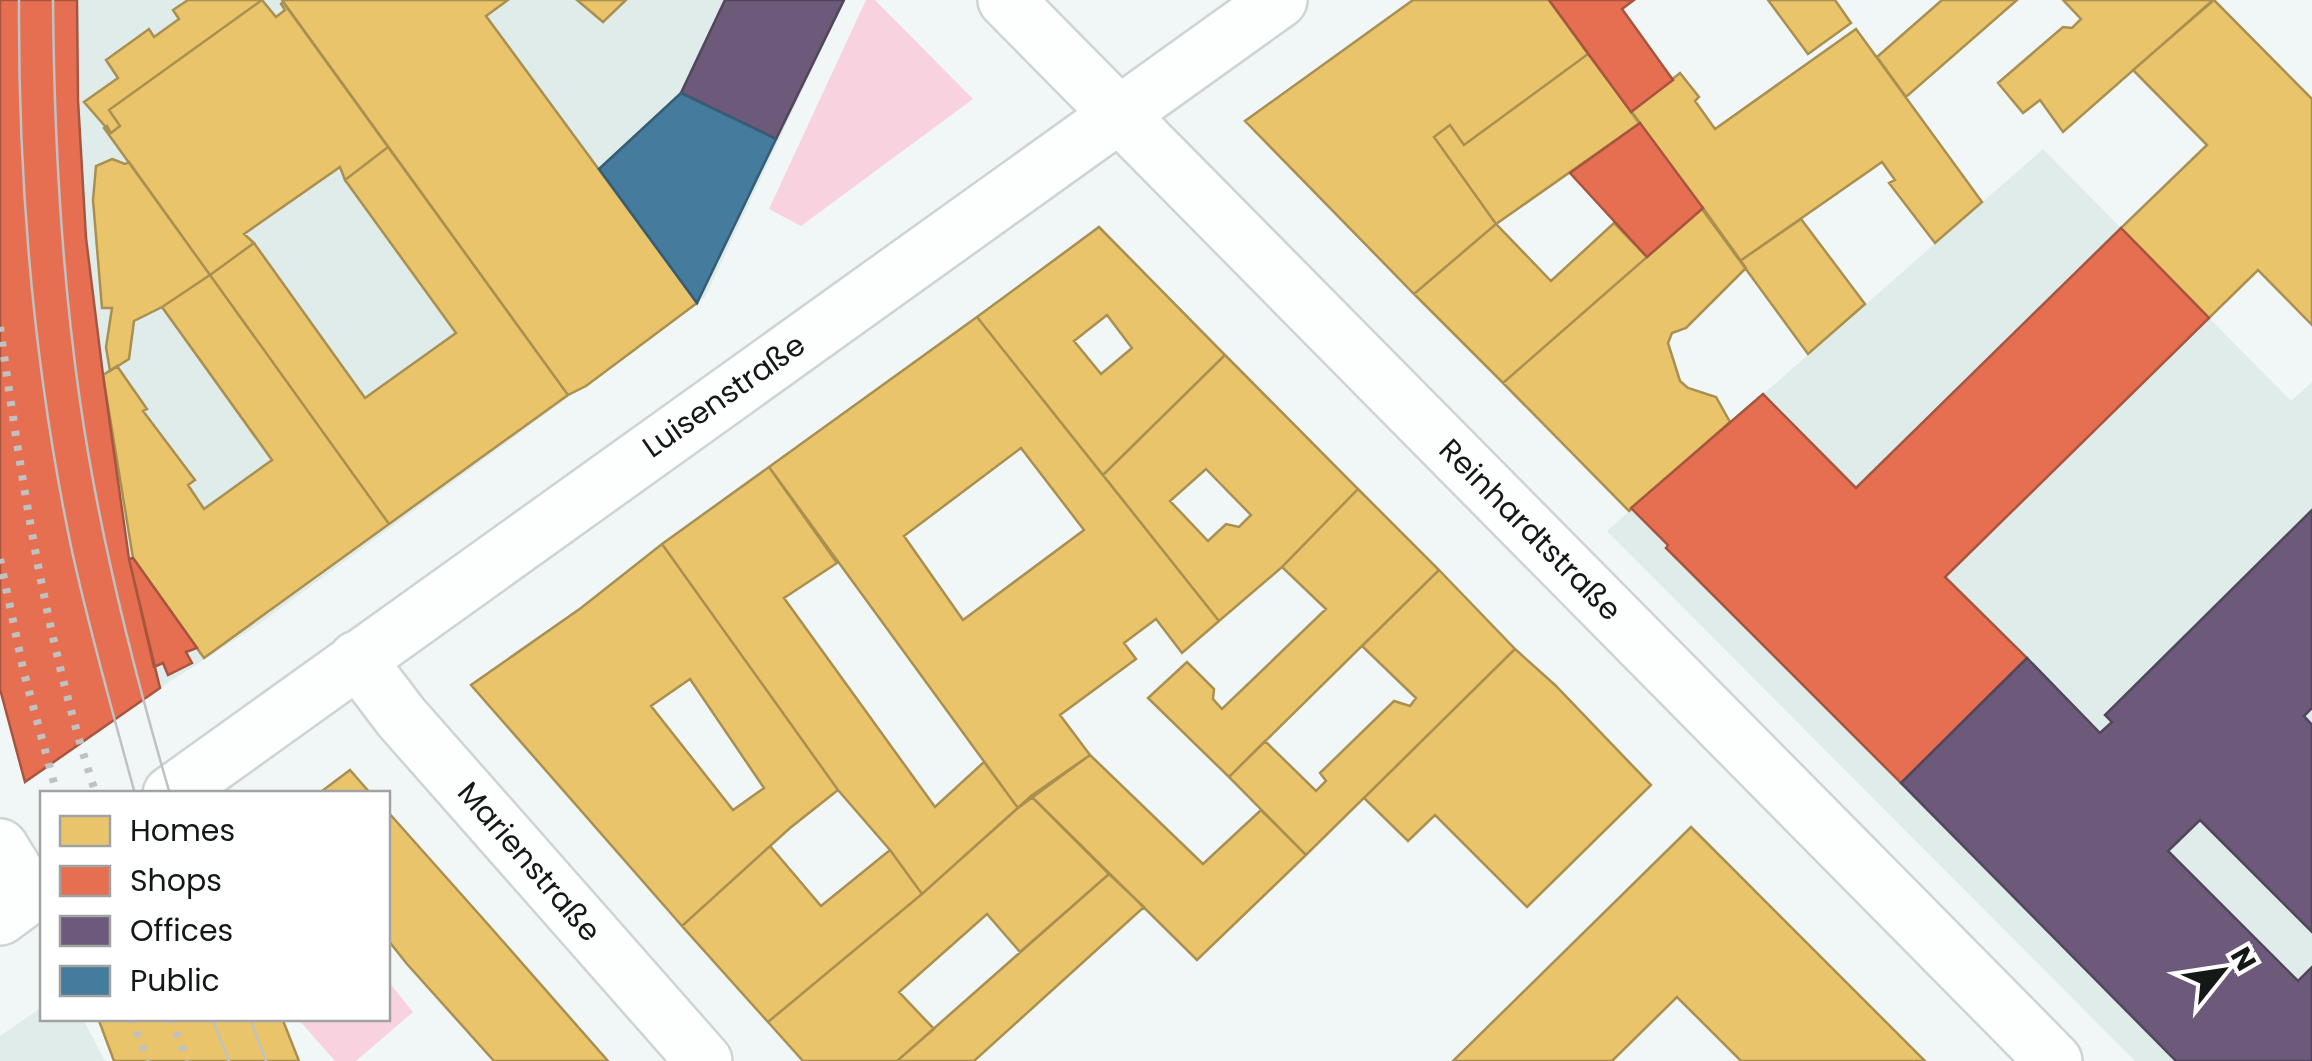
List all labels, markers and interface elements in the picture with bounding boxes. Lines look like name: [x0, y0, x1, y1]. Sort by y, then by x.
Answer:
street label: Luisenstraße: [634, 323, 814, 468]
street label: Reinhardtstraße: [1429, 429, 1631, 631]
street label: Marienstraße: [448, 772, 611, 951]
legend: [40, 791, 390, 1021]
text: Homes: [130, 809, 235, 852]
text: Shops: [130, 859, 222, 902]
text: Offices: [130, 909, 233, 952]
north arrow: [2172, 921, 2272, 1021]
text: N: [2221, 940, 2265, 978]
text: Public: [130, 959, 220, 1002]

